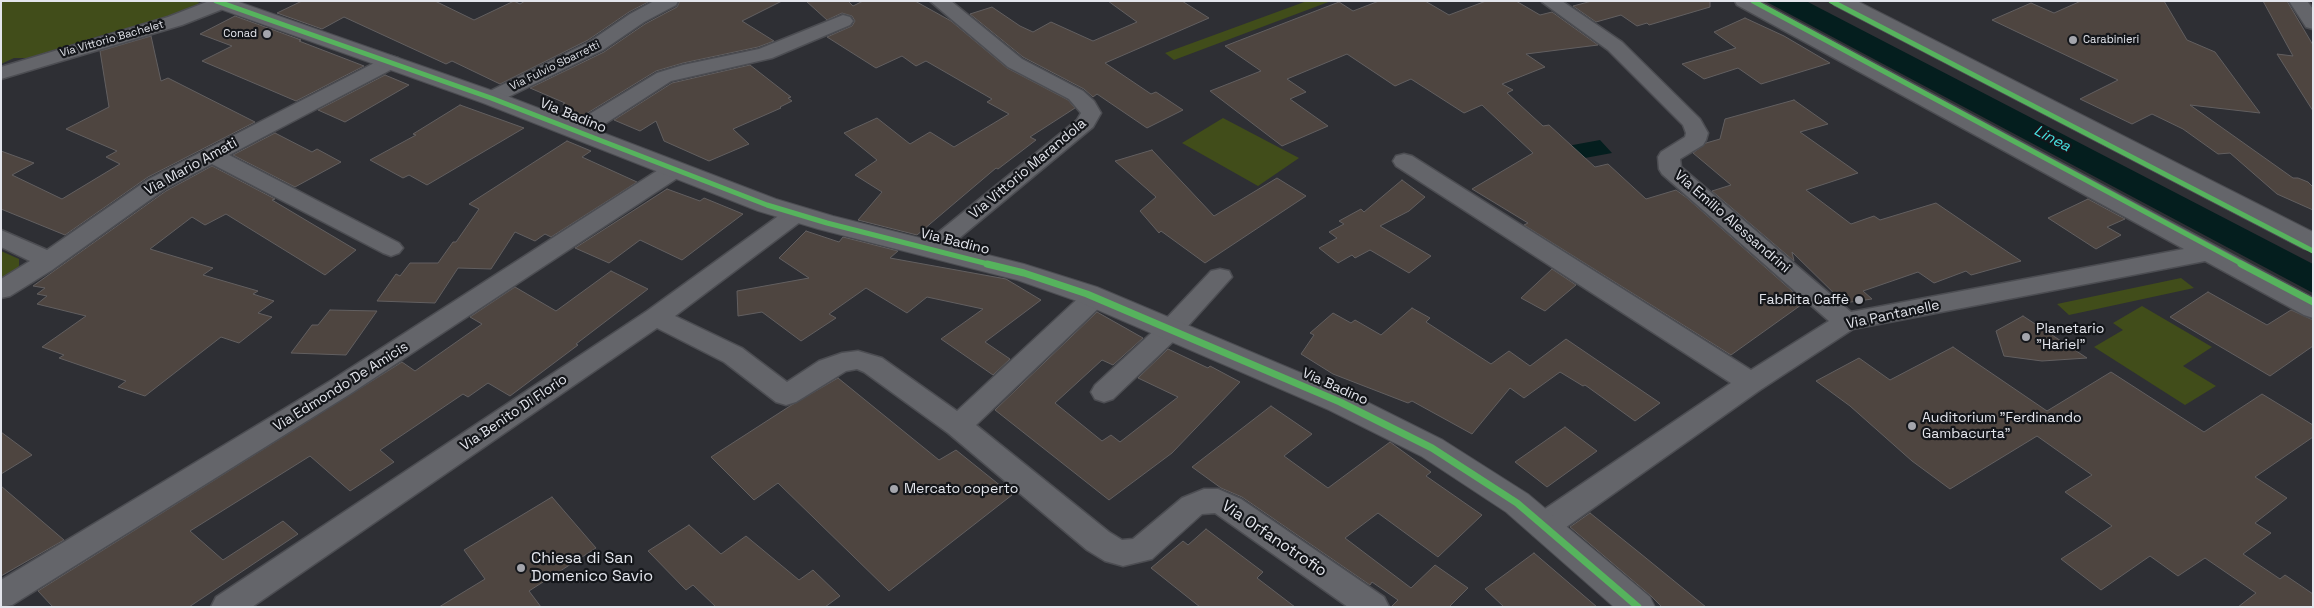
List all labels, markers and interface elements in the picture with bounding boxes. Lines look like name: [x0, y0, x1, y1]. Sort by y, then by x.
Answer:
street label: Via Vittorio Bachelet: [59, 18, 165, 60]
place label: Conad: [223, 27, 257, 41]
marker: Conad: [261, 28, 273, 40]
place label: Carabinieri: [2083, 33, 2139, 47]
marker: Carabinieri: [2067, 34, 2079, 46]
street label: Via Fulvio Sbarretti: [508, 39, 602, 93]
street label: Via Badino: [537, 95, 609, 137]
street label: Via Vittorio Marandola: [966, 115, 1090, 223]
water label: Linea: [2031, 122, 2073, 156]
street label: Via Mario Amati: [142, 135, 240, 199]
street label: Via Emilio Alessandrini: [1671, 167, 1793, 277]
street label: Via Badino: [919, 225, 991, 259]
place label: FabRita Caffè: [1759, 292, 1849, 308]
marker: FabRita Caffè: [1853, 294, 1865, 306]
street label: Via Pantanelle: [1845, 297, 1941, 333]
place label: Planetario "Hariel": [2036, 321, 2104, 354]
marker: Planetario "Hariel": [2020, 331, 2032, 343]
street label: Via Edmondo De Amicis: [270, 339, 412, 435]
street label: Via Badino: [1299, 365, 1371, 409]
street label: Via Benito Di Florio: [457, 371, 571, 455]
place label: Auditorium "Ferdinando Gambacurta": [1922, 410, 2082, 442]
marker: Auditorium "Ferdinando Gambacurta": [1906, 420, 1918, 432]
place label: Mercato coperto: [904, 481, 1018, 497]
marker: Mercato coperto: [888, 483, 900, 495]
street label: Via Orfanotrofio: [1218, 497, 1330, 581]
place label: Chiesa di San Domenico Savio: [531, 549, 653, 587]
marker: Chiesa di San Domenico Savio: [515, 562, 527, 574]

